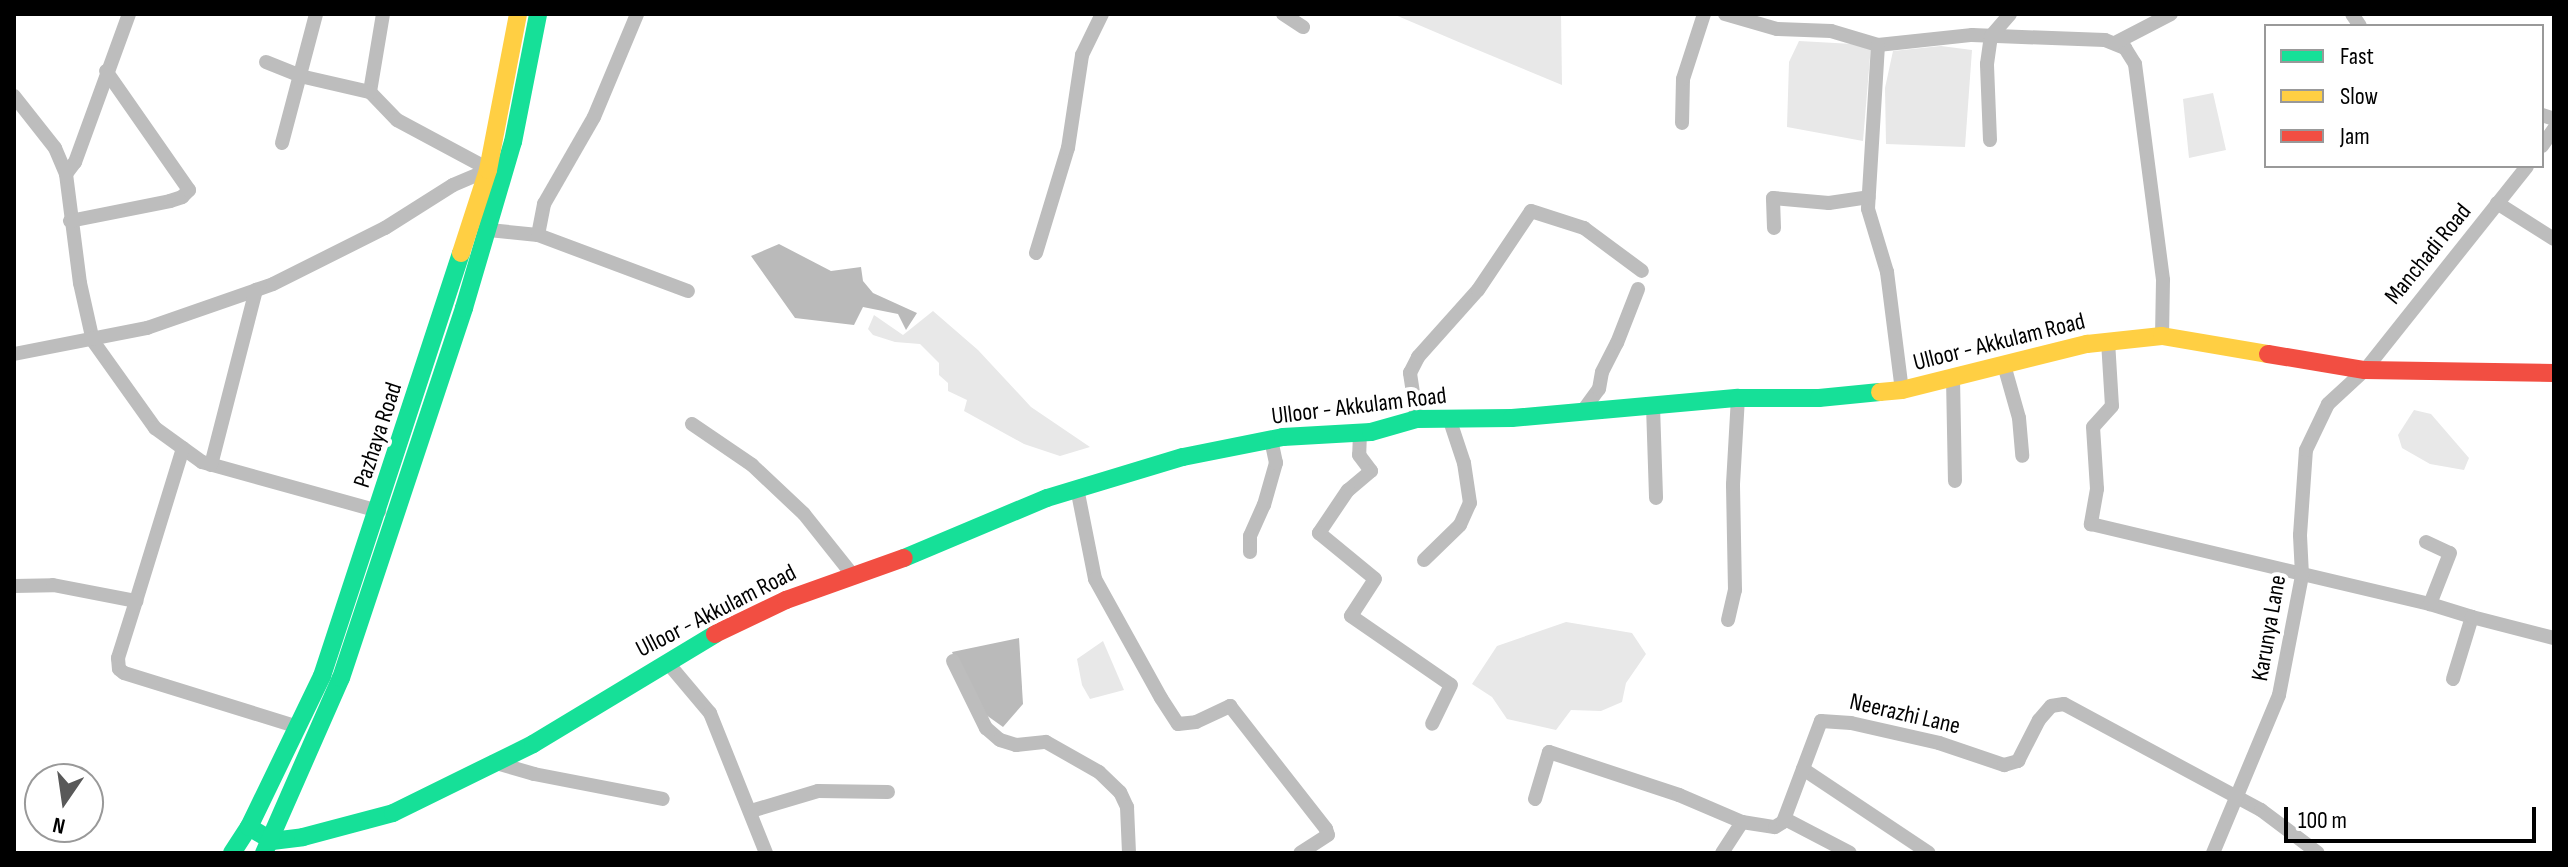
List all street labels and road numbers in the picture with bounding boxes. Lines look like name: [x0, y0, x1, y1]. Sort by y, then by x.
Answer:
street label: Manchadi Road: [2379, 198, 2477, 310]
street label: Ulloor - Akkulam Road: [1910, 307, 2088, 377]
street label: Pazhaya Road: [347, 379, 409, 491]
street label: Ulloor - Akkulam Road: [1270, 381, 1448, 431]
street label: Ulloor - Akkulam Road: [631, 558, 801, 664]
street label: Karunya Lane: [2246, 573, 2292, 683]
street label: Neerazhi Lane: [1847, 687, 1963, 741]

